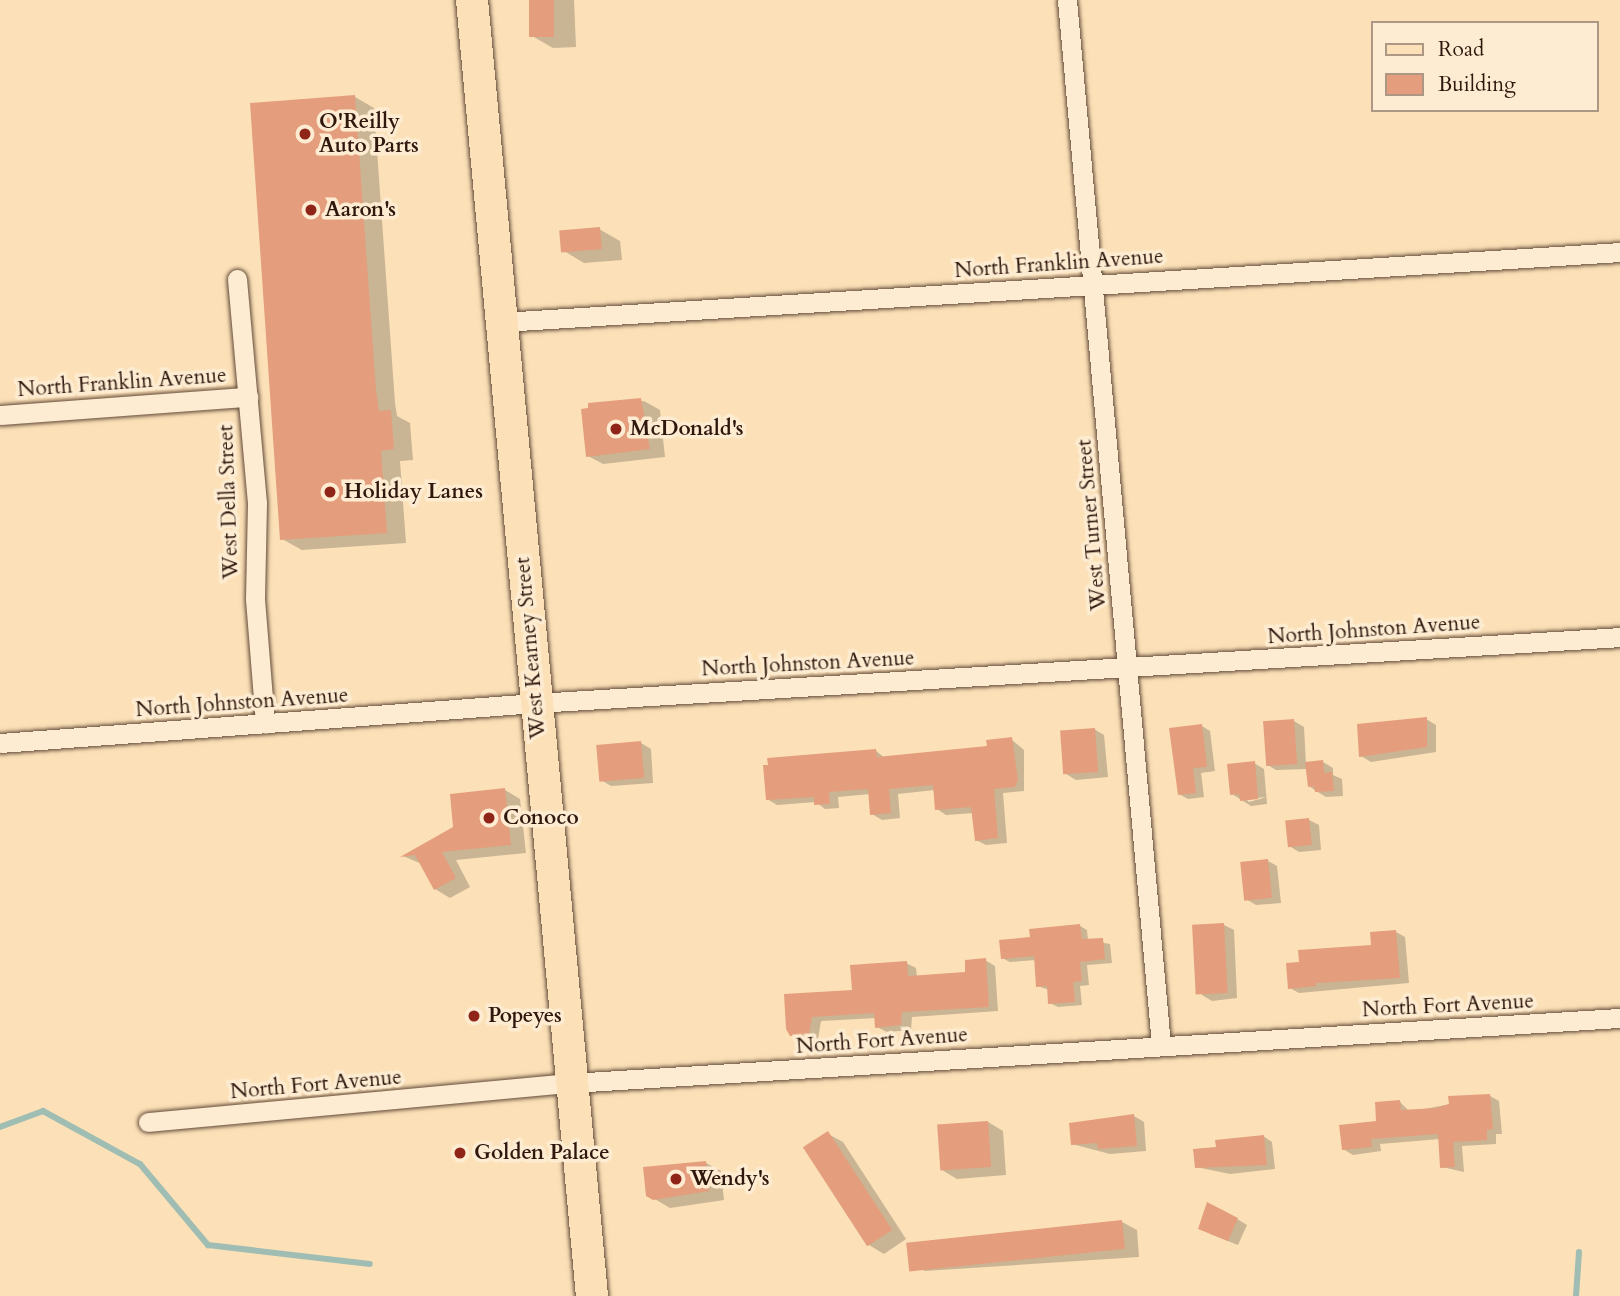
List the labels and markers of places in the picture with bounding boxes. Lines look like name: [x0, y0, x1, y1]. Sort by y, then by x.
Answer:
place label: O'Reilly Auto Parts: [319, 109, 419, 159]
marker: O'Reilly Auto Parts: [297, 126, 313, 142]
place label: Aaron's: [325, 197, 396, 223]
marker: Aaron's: [303, 202, 319, 218]
place label: McDonald's: [630, 416, 744, 442]
marker: McDonald's: [608, 421, 624, 437]
place label: Holiday Lanes: [344, 479, 483, 505]
marker: Holiday Lanes: [322, 484, 338, 500]
place label: Conoco: [503, 805, 579, 831]
marker: Conoco: [481, 810, 497, 826]
place label: Popeyes: [488, 1003, 562, 1029]
marker: Popeyes: [466, 1008, 482, 1024]
place label: Golden Palace: [474, 1140, 610, 1166]
marker: Golden Palace: [452, 1145, 468, 1161]
place label: Wendy's: [690, 1166, 770, 1192]
marker: Wendy's: [668, 1171, 684, 1187]

